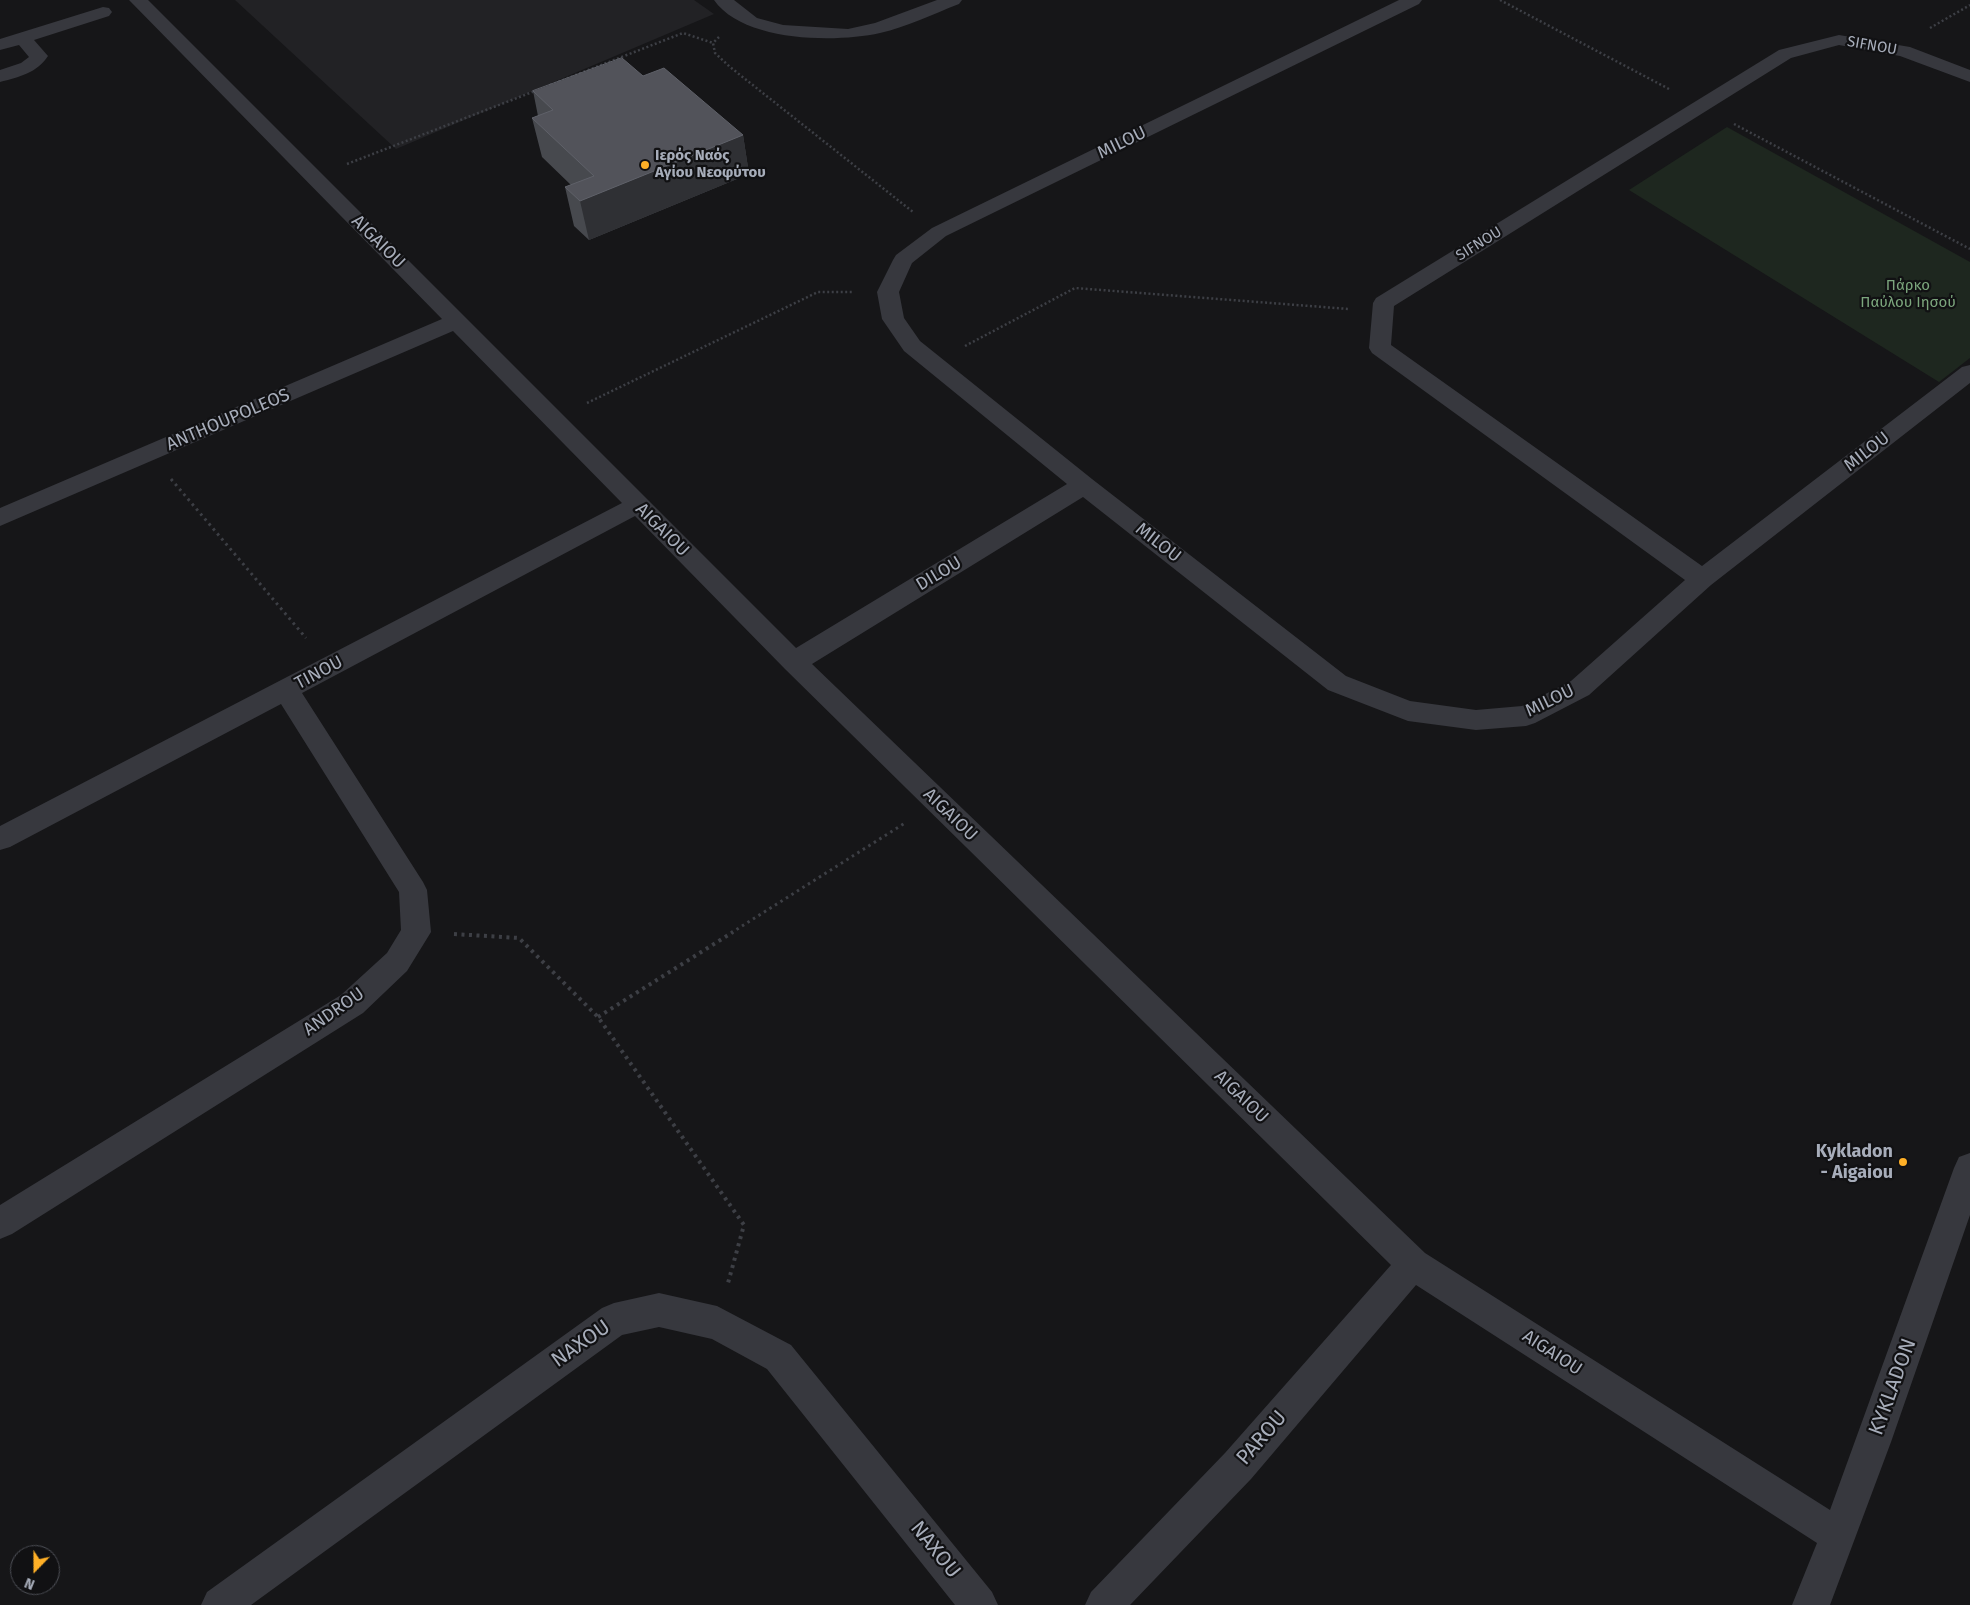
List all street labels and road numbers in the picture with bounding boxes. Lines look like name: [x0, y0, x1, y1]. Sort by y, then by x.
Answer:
street label: SIFNOU: [1846, 33, 1898, 59]
street label: MILOU: [1094, 122, 1150, 164]
street label: AIGAIOU: [347, 211, 409, 273]
street label: SIFNOU: [1453, 223, 1505, 265]
street label: ANTHOUPOLEOS: [163, 384, 293, 456]
street label: MILOU: [1840, 428, 1894, 476]
street label: AIGAIOU: [631, 499, 693, 561]
street label: MILOU: [1131, 519, 1185, 567]
street label: DILOU: [912, 552, 966, 596]
street label: TINOU: [291, 651, 347, 695]
street label: MILOU: [1522, 680, 1578, 722]
street label: AIGAIOU: [918, 784, 982, 846]
street label: ANDROU: [299, 983, 369, 1041]
street label: AIGAIOU: [1209, 1066, 1273, 1128]
street label: NAXOU: [547, 1315, 615, 1373]
street label: AIGAIOU: [1518, 1326, 1586, 1380]
street label: KYKLADON: [1864, 1335, 1922, 1439]
street label: PAROU: [1232, 1406, 1292, 1470]
street label: NAXOU: [904, 1516, 966, 1584]

